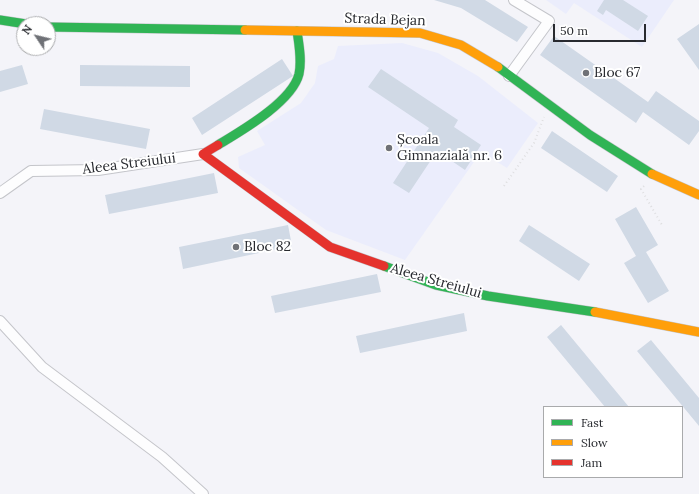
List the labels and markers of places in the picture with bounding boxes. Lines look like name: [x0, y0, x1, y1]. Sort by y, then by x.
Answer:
place label: Bloc 67: [594, 65, 640, 81]
marker: Bloc 67: [581, 68, 591, 78]
place label: Școala Gimnazială nr. 6: [397, 132, 502, 164]
marker: Școala Gimnazială nr. 6: [384, 143, 394, 153]
place label: Bloc 82: [244, 239, 291, 255]
marker: Bloc 82: [231, 242, 241, 252]

